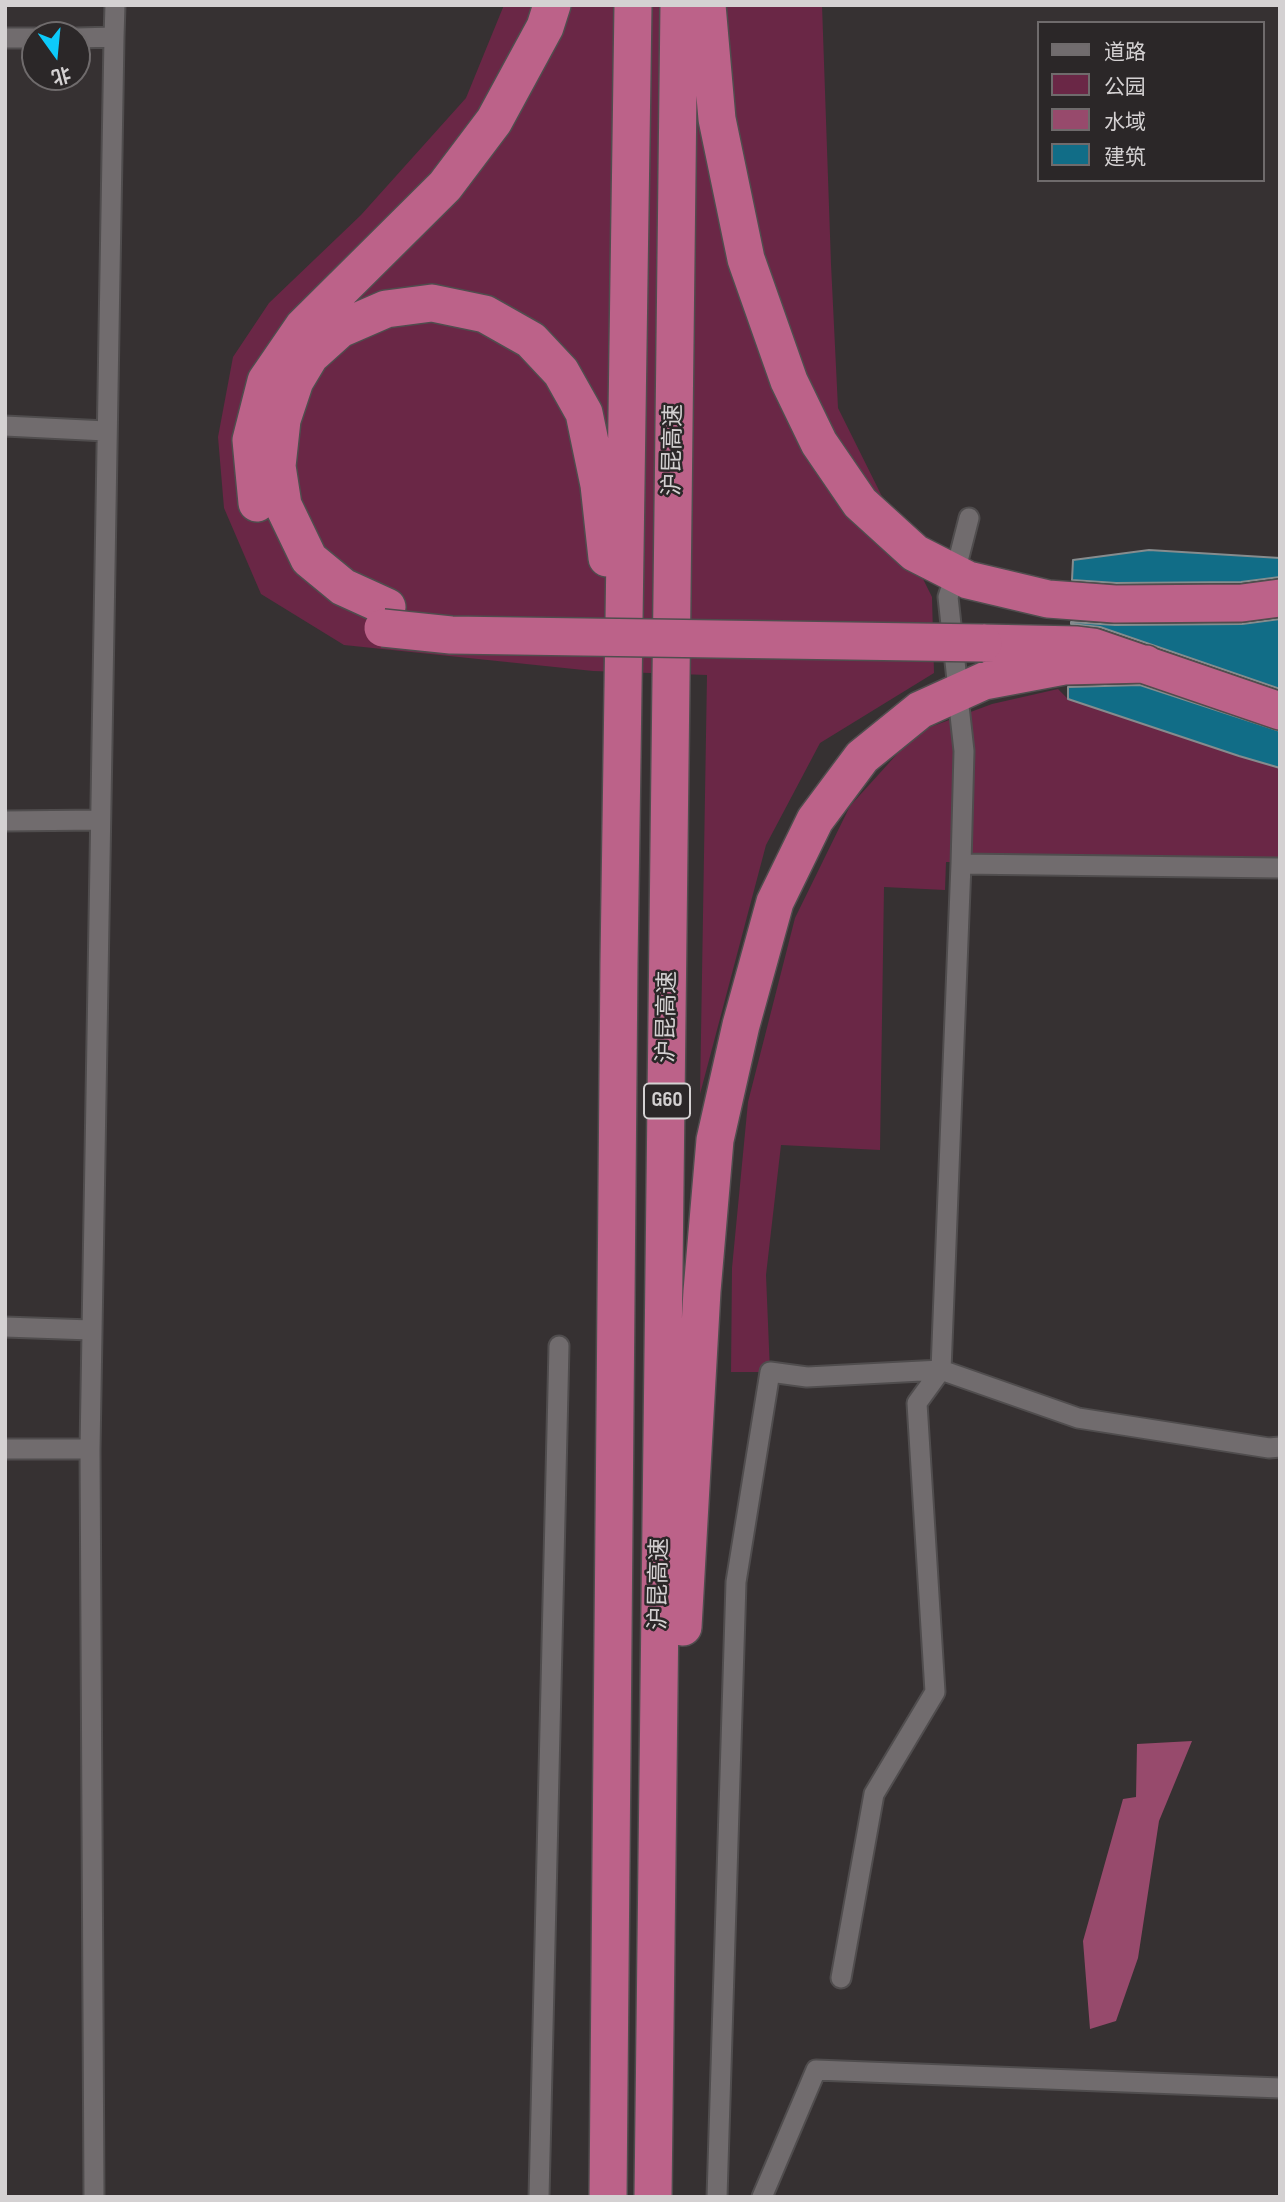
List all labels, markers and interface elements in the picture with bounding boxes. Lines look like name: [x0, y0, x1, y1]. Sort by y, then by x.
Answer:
north arrow: [21, 21, 91, 91]
legend: [1036, 21, 1264, 182]
text: 道路: [1104, 40, 1146, 65]
text: 北: [49, 61, 73, 88]
text: 公园: [1104, 75, 1146, 100]
text: 水域: [1104, 110, 1146, 135]
text: 建筑: [1104, 145, 1146, 170]
street label: 沪昆高速: [659, 404, 689, 496]
street label: 沪昆高速: [653, 971, 683, 1063]
road number: G60: [644, 1084, 690, 1118]
street label: 沪昆高速: [645, 1538, 675, 1630]

